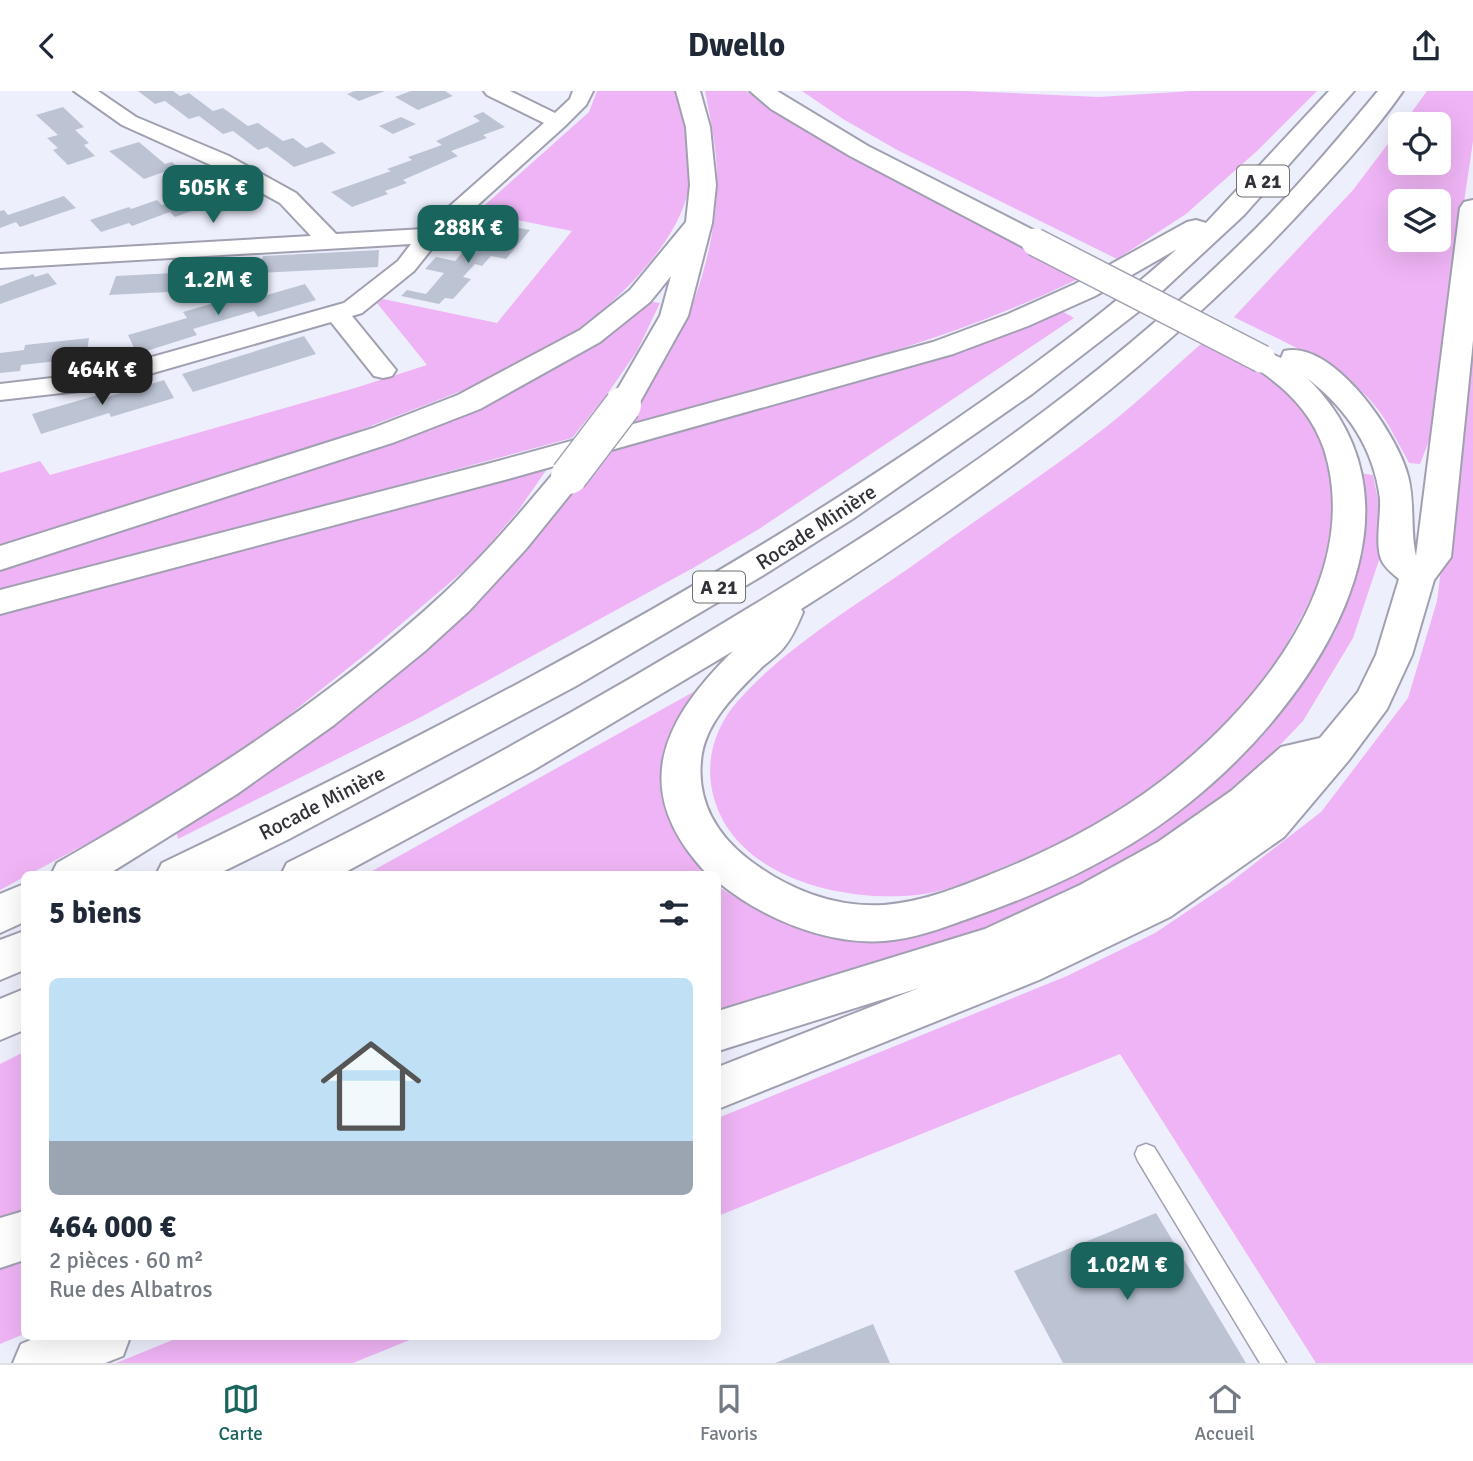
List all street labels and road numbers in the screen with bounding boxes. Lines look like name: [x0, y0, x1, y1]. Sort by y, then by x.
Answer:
road number: A 21: [1237, 165, 1289, 197]
street label: Rocade Minière: [751, 478, 881, 576]
road number: A 21: [693, 572, 745, 603]
street label: Rocade Minière: [255, 760, 389, 846]

